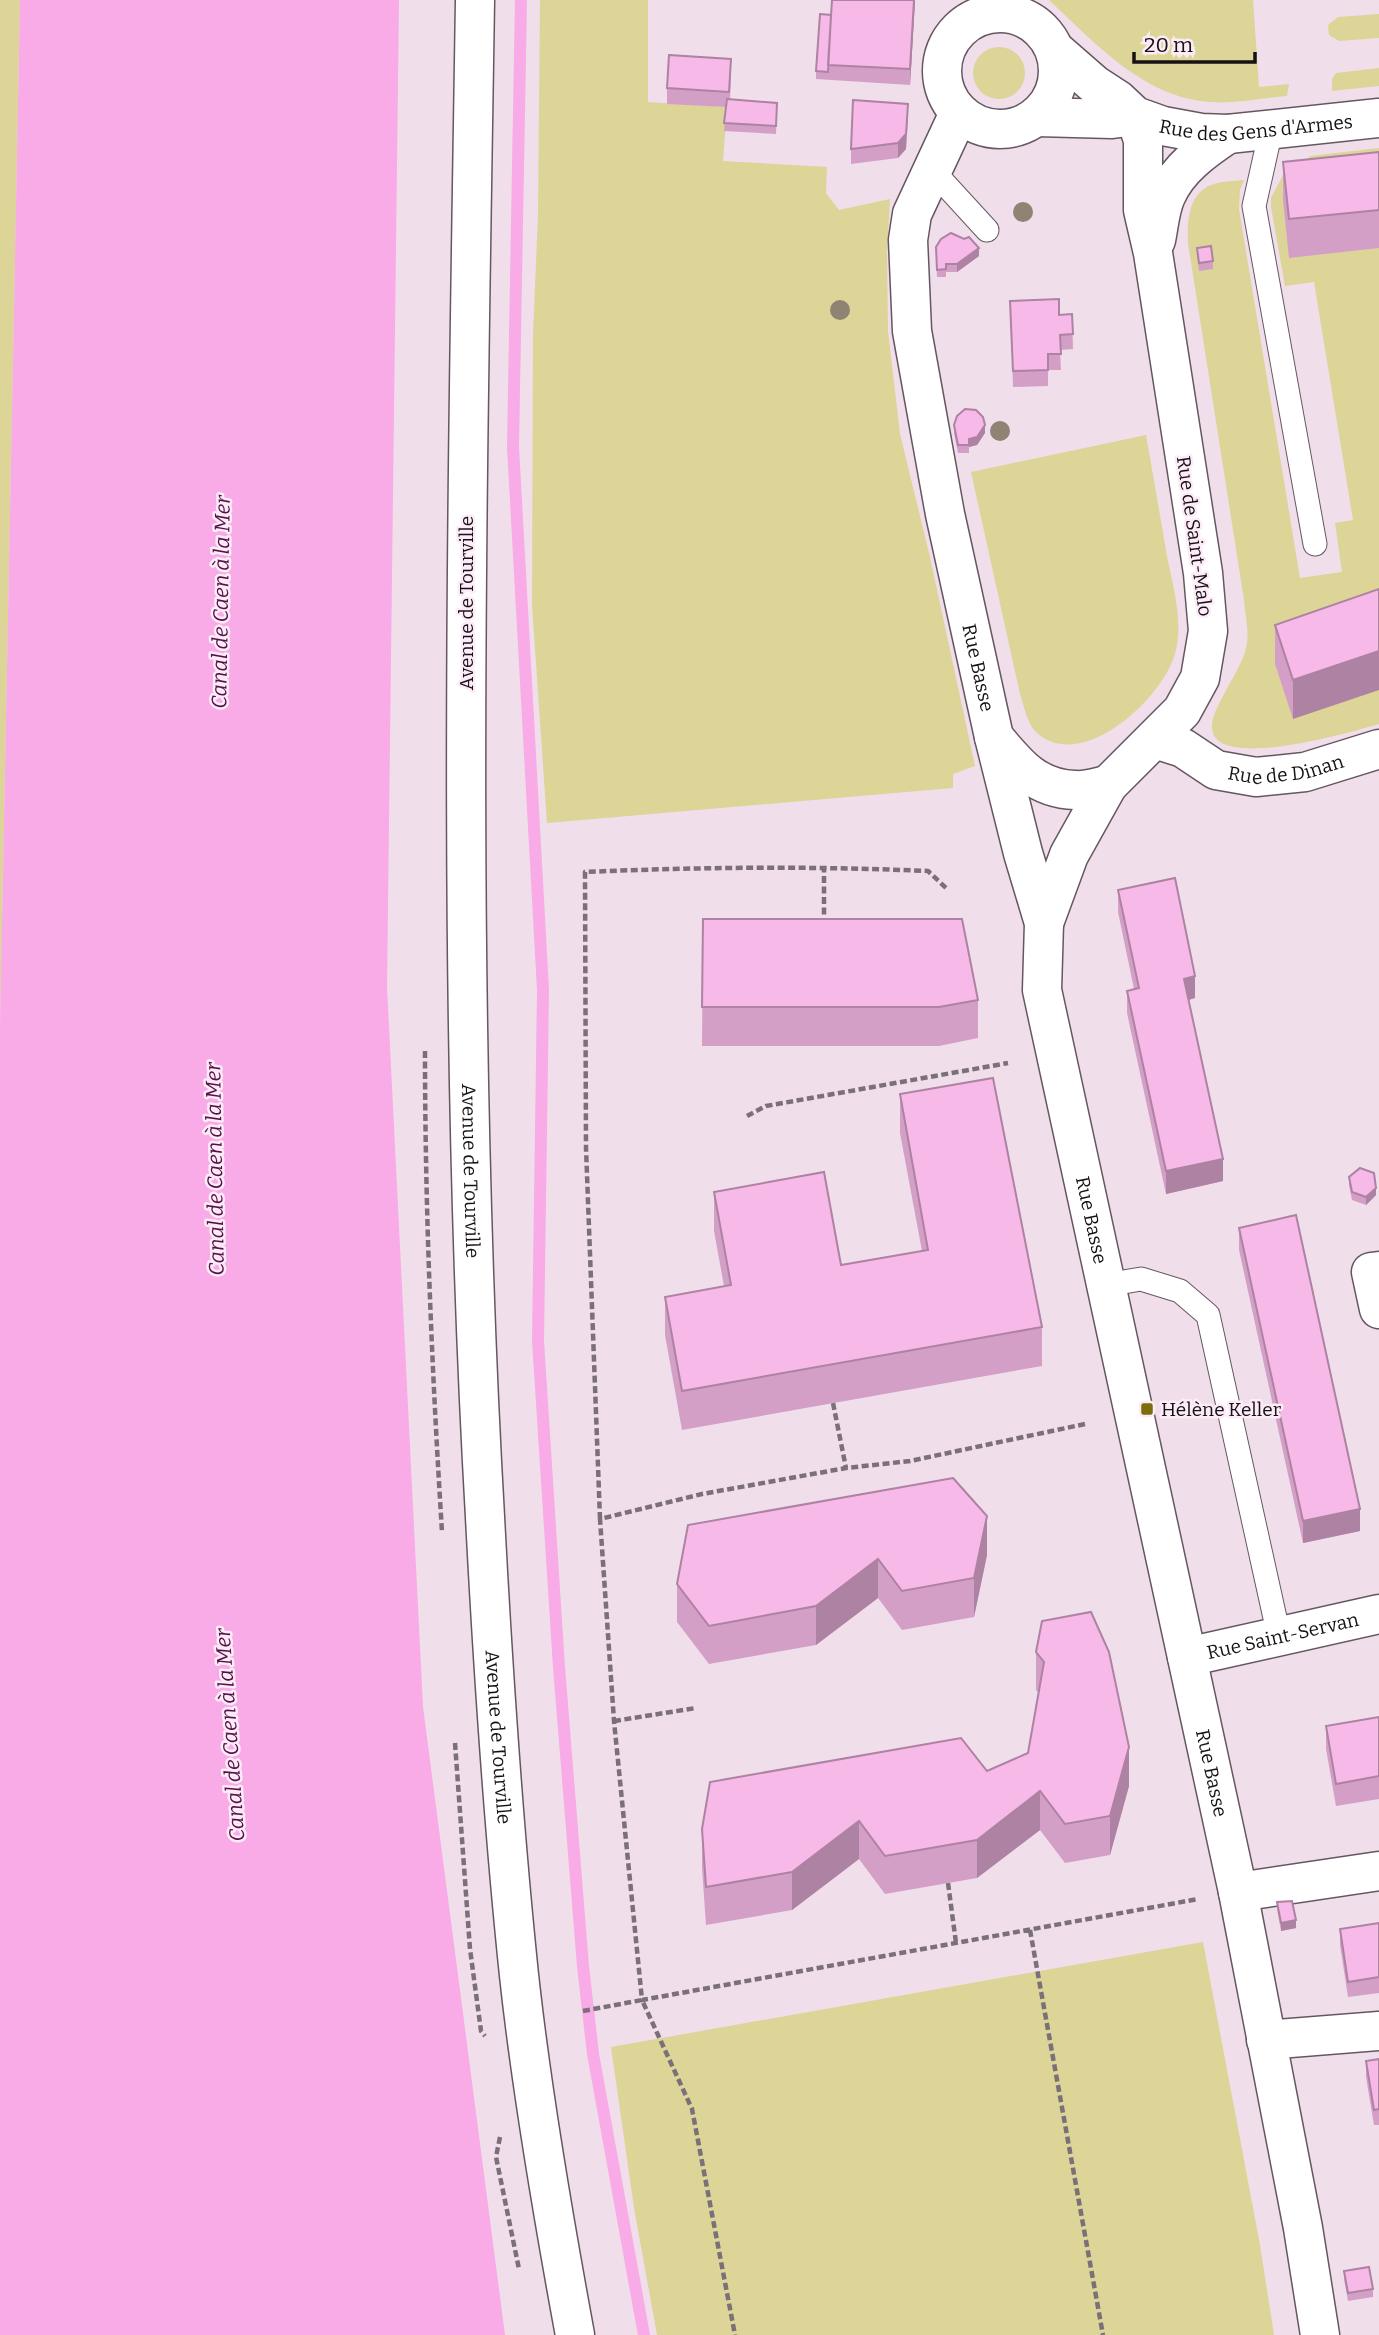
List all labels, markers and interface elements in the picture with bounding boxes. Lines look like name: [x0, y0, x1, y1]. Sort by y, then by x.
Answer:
scale bar: [1134, 21, 1255, 65]
text: 20 m: [1144, 32, 1193, 58]
street label: Rue des Gens d'Armes: [1157, 110, 1354, 146]
street label: Rue de Saint-Malo: [1172, 454, 1217, 618]
water label: Canal de Caen à la Mer: [206, 494, 236, 709]
street label: Avenue de Tourville: [455, 516, 478, 690]
street label: Rue Basse: [957, 622, 999, 714]
street label: Rue de Dinan: [1226, 750, 1346, 789]
water label: Canal de Caen à la Mer: [200, 1061, 230, 1276]
street label: Avenue de Tourville: [457, 1083, 484, 1259]
street label: Rue Basse: [1071, 1174, 1112, 1266]
place label: Hélène Keller: [1161, 1398, 1282, 1421]
marker: Hélène Keller: [1139, 1401, 1155, 1417]
street label: Rue Saint-Servan: [1205, 1608, 1361, 1664]
water label: Canal de Caen à la Mer: [209, 1626, 250, 1842]
street label: Avenue de Tourville: [481, 1649, 516, 1825]
street label: Rue Basse: [1191, 1727, 1232, 1819]

